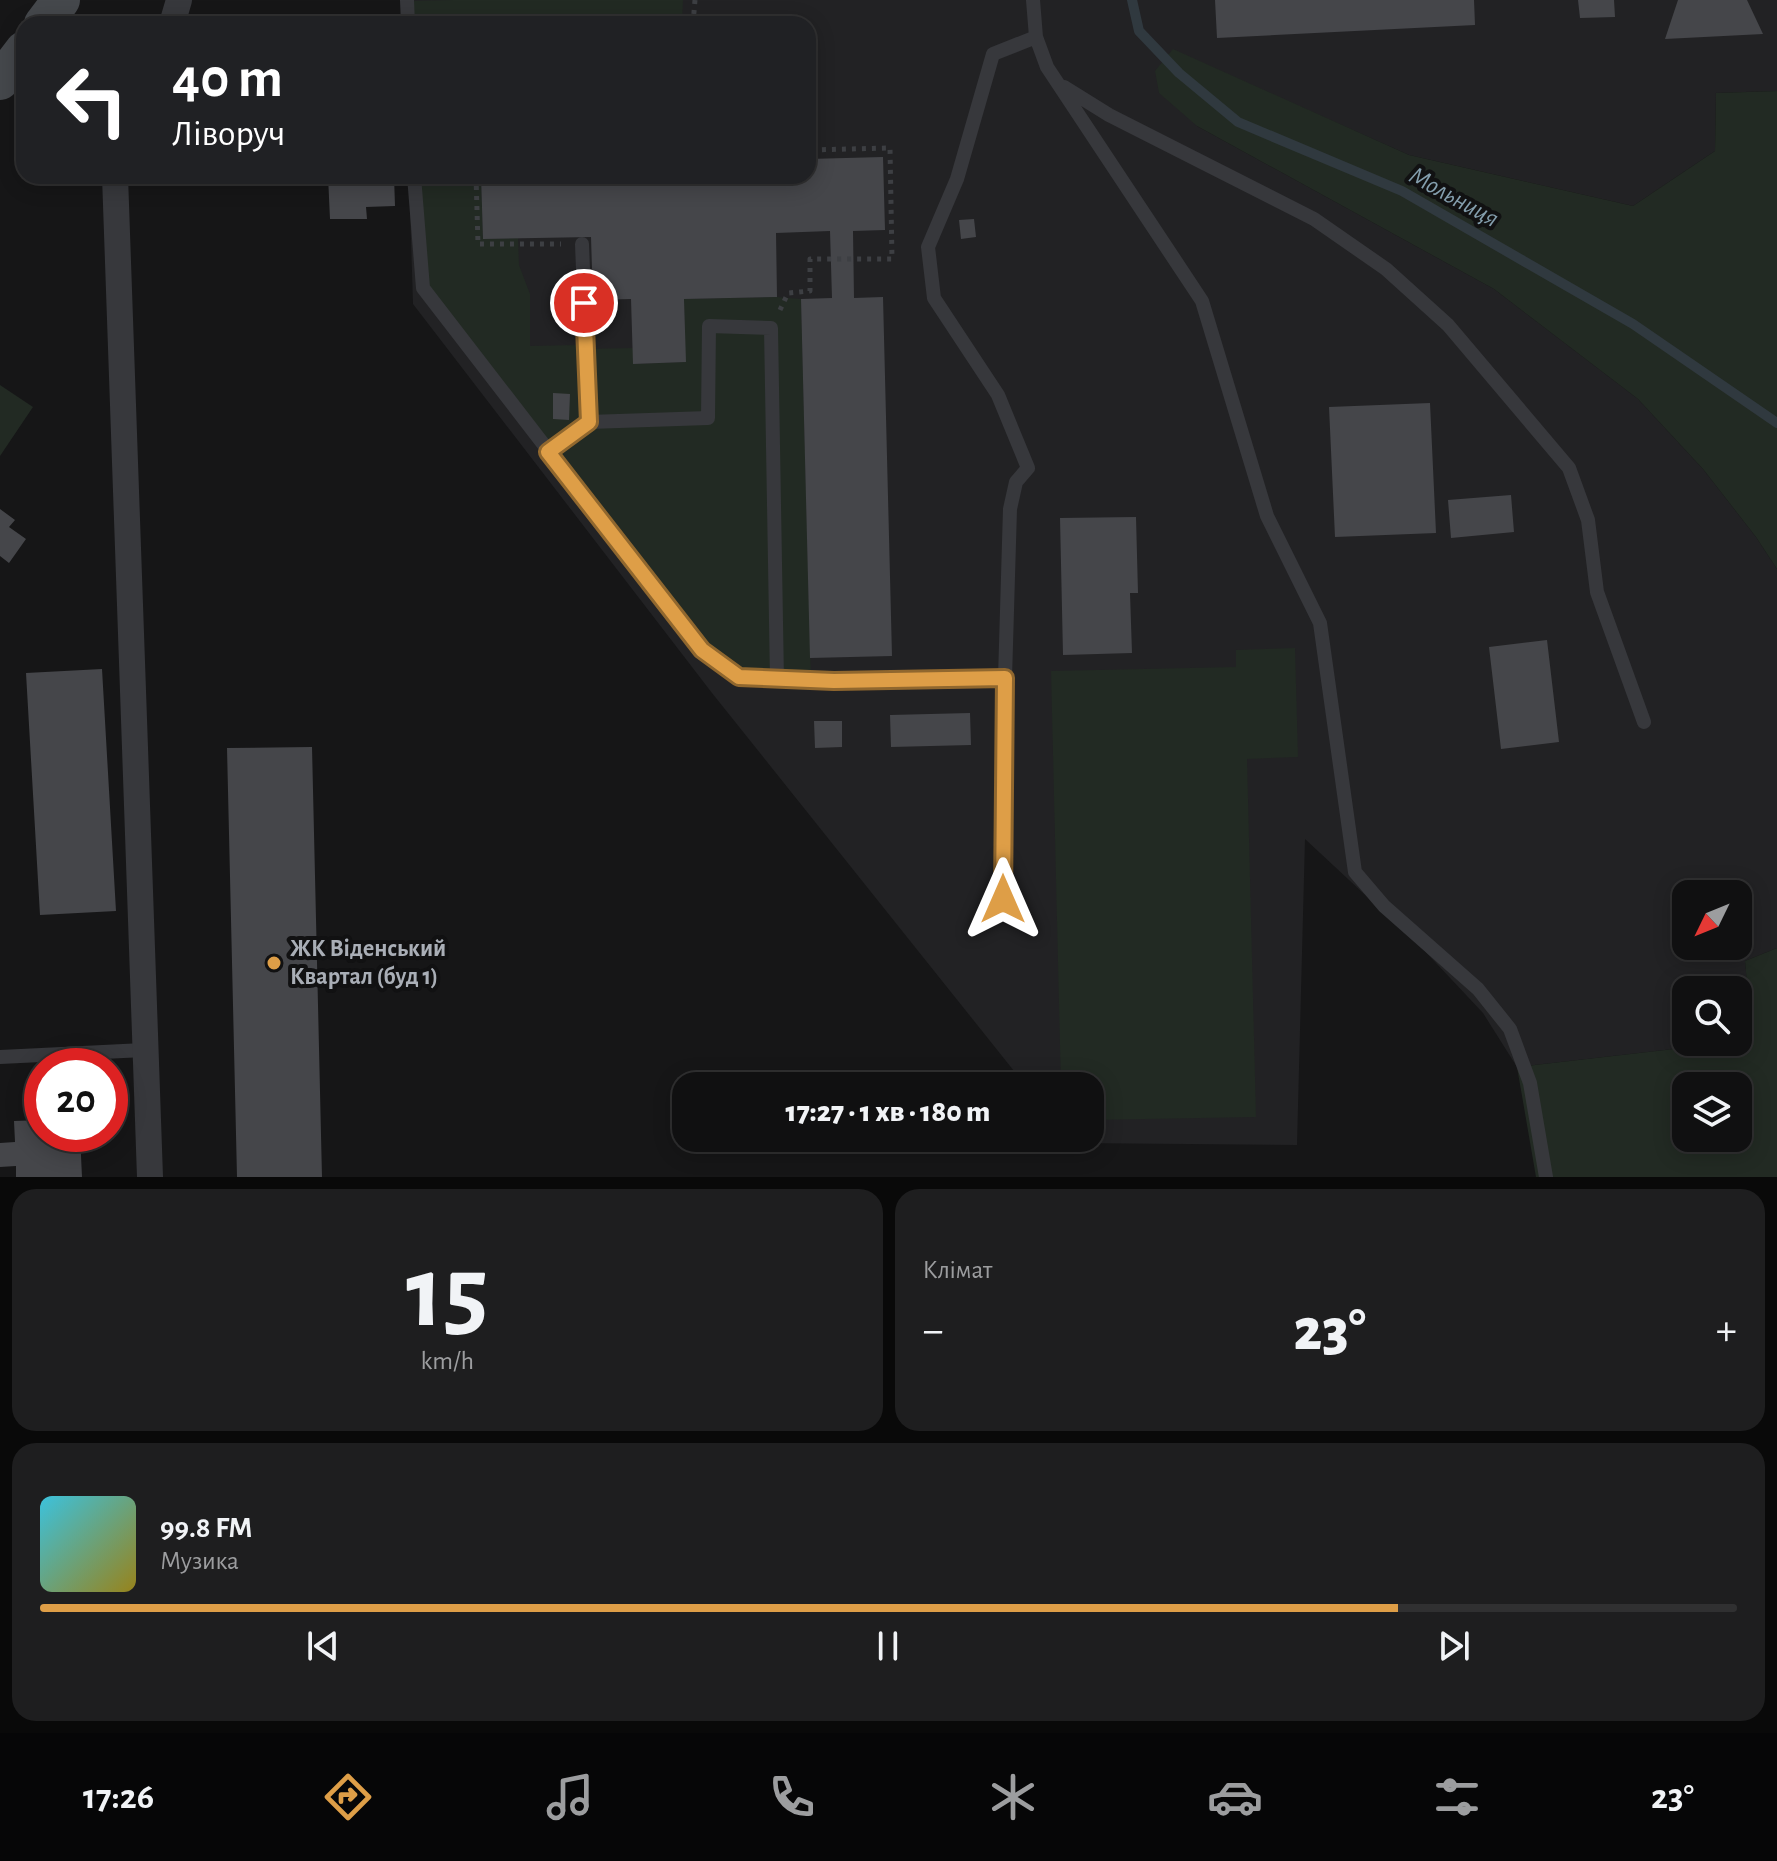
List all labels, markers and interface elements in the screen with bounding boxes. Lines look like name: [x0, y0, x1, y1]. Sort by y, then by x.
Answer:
icon: left: [40, 48, 144, 152]
text: 40 m: [172, 51, 283, 107]
text: Ліворуч: [172, 116, 285, 152]
water label: Мольниця: [1405, 162, 1503, 232]
pin: [550, 269, 618, 337]
icon: arrive: [562, 281, 606, 325]
position arrow: [961, 857, 1045, 941]
north arrow: [1672, 880, 1752, 960]
map controls: [1672, 880, 1752, 1152]
place label: ЖК Віденський Квартал (буд 1): [290, 937, 446, 989]
marker: ЖК Віденський Квартал (буд 1): [265, 954, 283, 972]
button: search: [1672, 976, 1752, 1056]
speed limit sign: 20: [24, 1048, 128, 1152]
button: layers: [1672, 1072, 1752, 1152]
text: 17:27 · 1 хв · 180 m: [786, 1097, 990, 1127]
text: 15: [406, 1242, 488, 1346]
text: Клімат: [923, 1257, 992, 1283]
text: 23°: [1293, 1301, 1366, 1361]
text: −: [923, 1309, 944, 1353]
text: +: [1716, 1309, 1737, 1353]
text: km/h: [420, 1348, 474, 1374]
text: 99.8 FM: [160, 1513, 252, 1543]
text: Музика: [160, 1548, 239, 1574]
icon: previous: [301, 1624, 345, 1668]
icon: pause: [866, 1624, 910, 1668]
icon: next: [1432, 1624, 1476, 1668]
icon: directions: [320, 1769, 376, 1825]
icon: music: [542, 1769, 598, 1825]
icon: phone: [764, 1769, 820, 1825]
icon: climate: [985, 1769, 1041, 1825]
icon: car: [1207, 1769, 1263, 1825]
icon: filters: [1429, 1769, 1485, 1825]
text: 17:26: [83, 1779, 154, 1815]
text: 23°: [1651, 1779, 1694, 1815]

